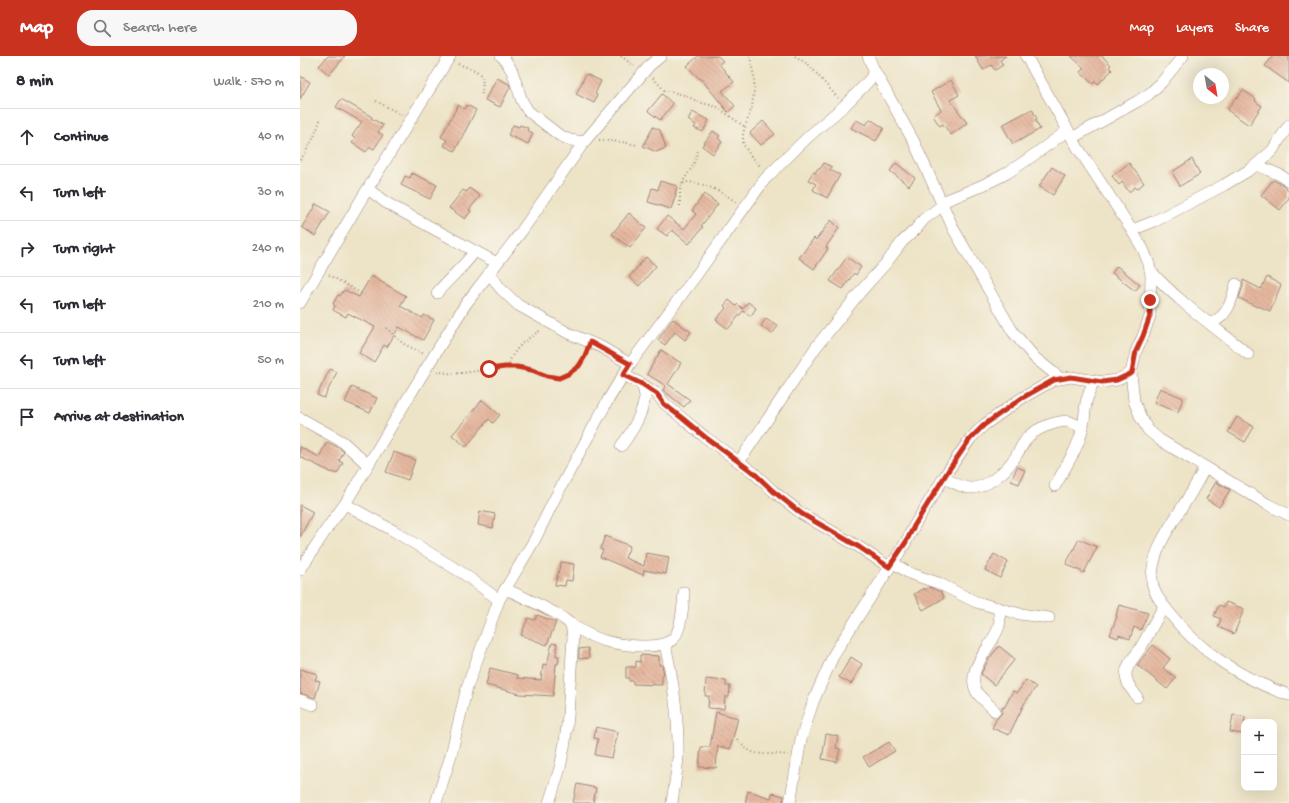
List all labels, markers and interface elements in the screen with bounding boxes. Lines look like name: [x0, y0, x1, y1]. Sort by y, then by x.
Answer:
search box: [77, 10, 357, 46]
text: Map: [20, 17, 53, 40]
icon: search: [91, 17, 113, 39]
text: Search here: [123, 19, 197, 37]
text: Map: [1130, 20, 1154, 37]
text: Layers: [1176, 20, 1213, 37]
text: Share: [1235, 20, 1269, 37]
north arrow: [1193, 68, 1229, 104]
text: 8 min: [16, 72, 53, 92]
text: Walk · 570 m: [214, 75, 284, 90]
icon: ahead: [16, 126, 38, 148]
text: Continue: [54, 128, 108, 146]
text: 40 m: [258, 129, 284, 144]
icon: left: [16, 182, 38, 204]
text: Turn left: [54, 184, 105, 202]
text: 30 m: [258, 185, 284, 200]
icon: right: [16, 238, 38, 260]
text: Turn right: [54, 240, 114, 258]
text: 240 m: [252, 241, 284, 256]
route end: [1141, 291, 1159, 309]
icon: left: [16, 294, 38, 316]
text: Turn left: [54, 296, 105, 314]
text: 210 m: [253, 297, 284, 312]
icon: left: [16, 350, 38, 372]
text: Turn left: [54, 352, 105, 370]
text: 50 m: [257, 353, 284, 368]
route start: [480, 360, 498, 378]
icon: arrive: [16, 406, 38, 428]
text: Arrive at destination: [54, 408, 184, 426]
map controls: [1241, 719, 1277, 791]
button: +: [1241, 719, 1277, 755]
button: −: [1241, 755, 1277, 791]

